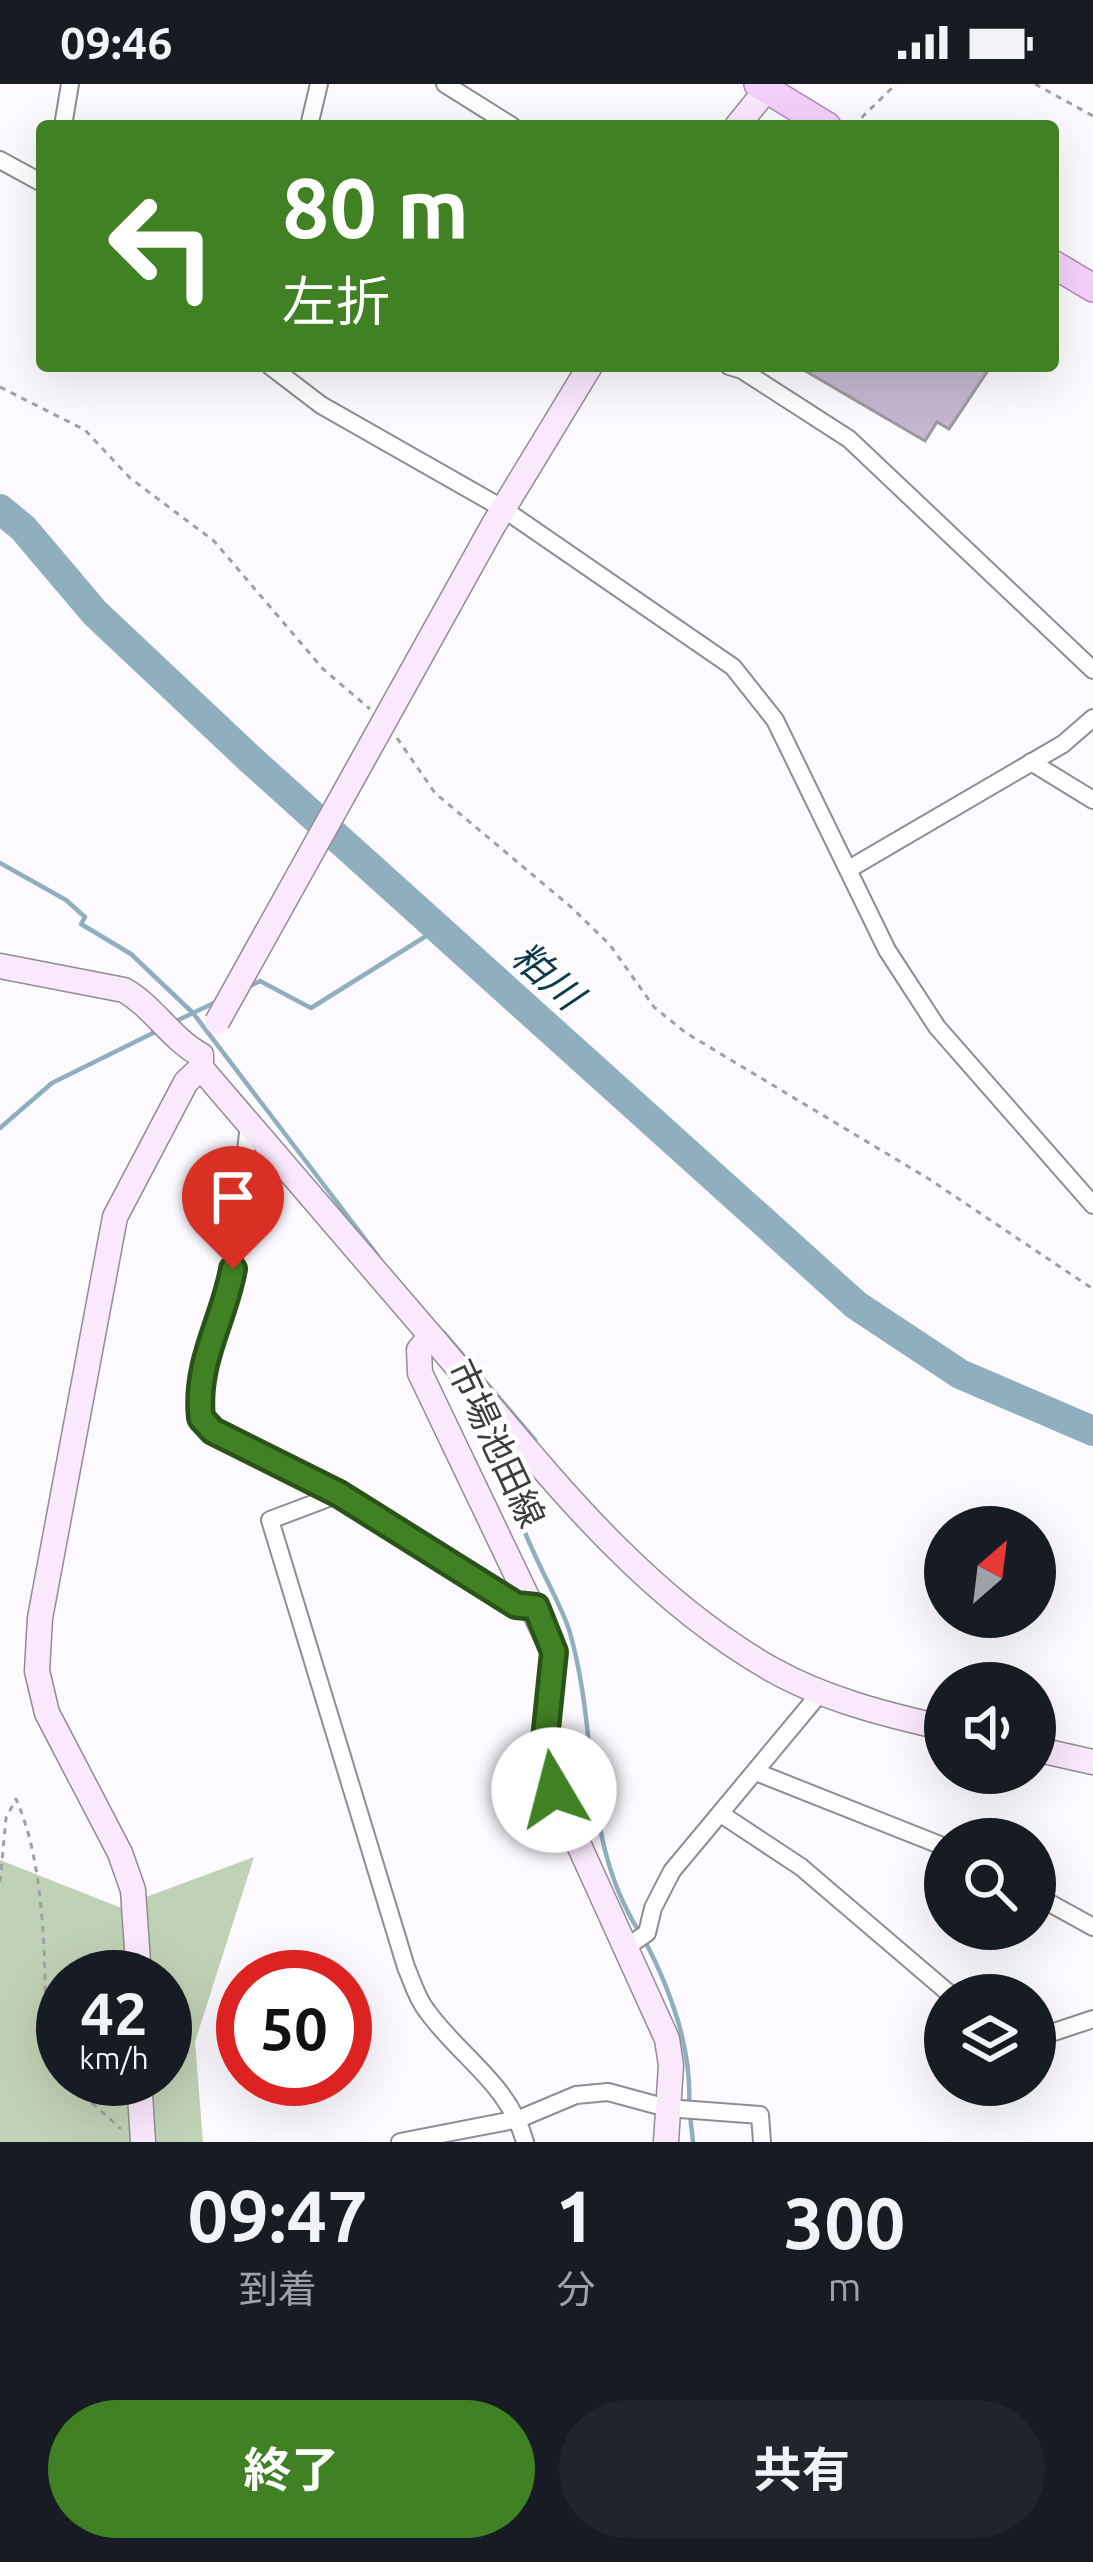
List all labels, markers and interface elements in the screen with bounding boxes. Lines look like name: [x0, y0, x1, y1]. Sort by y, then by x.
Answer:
text: 09:46: [60, 17, 173, 68]
text: 80 m: [282, 160, 469, 254]
icon: left: [84, 168, 240, 324]
text: 左折: [282, 271, 390, 331]
water label: 粕川: [505, 933, 594, 1020]
pin: [182, 1146, 284, 1269]
icon: arrive: [200, 1164, 266, 1230]
street label: 市場池田線: [440, 1353, 554, 1533]
north arrow: [924, 1506, 1056, 1638]
map controls: [924, 1506, 1056, 2106]
button: sound: [924, 1662, 1056, 1794]
position arrow: [491, 1727, 617, 1853]
button: search: [924, 1818, 1056, 1950]
speed limit sign: 50: [216, 1950, 372, 2106]
button: layers: [924, 1974, 1056, 2106]
text: 42: [80, 1979, 148, 2046]
text: km/h: [79, 2041, 149, 2075]
text: 09:47: [188, 2175, 368, 2256]
text: 1: [555, 2175, 596, 2256]
text: 300: [784, 2182, 905, 2263]
text: m: [828, 2265, 861, 2308]
text: 到着: [239, 2267, 317, 2310]
text: 分: [556, 2267, 595, 2310]
button: 終了: [48, 2400, 535, 2538]
button: 共有: [559, 2400, 1045, 2538]

